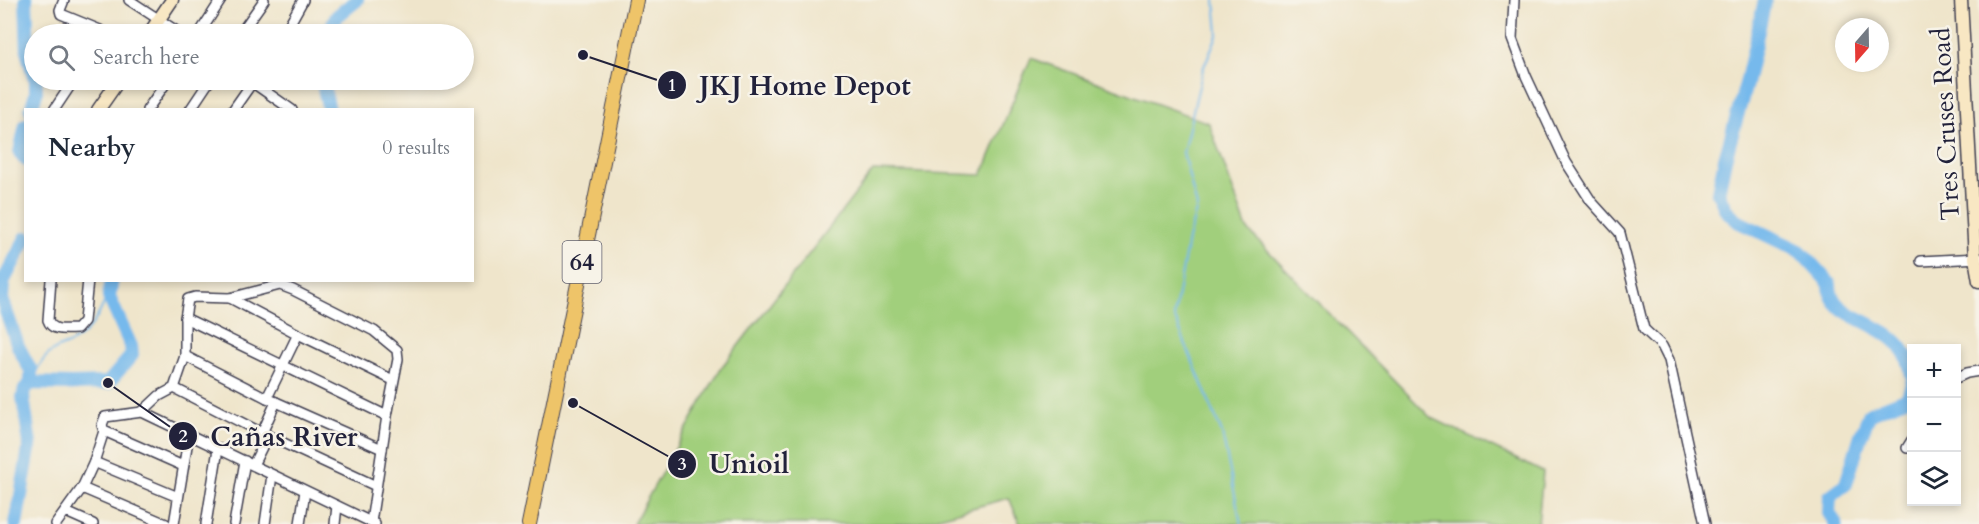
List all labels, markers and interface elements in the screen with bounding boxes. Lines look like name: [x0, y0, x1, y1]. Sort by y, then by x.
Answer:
north arrow: [1835, 18, 1889, 72]
search box: [24, 24, 474, 90]
street label: Tres Cruses Road: [1923, 27, 1968, 221]
icon: search: [45, 41, 78, 74]
text: Search here: [93, 42, 200, 72]
callout: JKJ Home Depot: [657, 63, 923, 108]
text: JKJ Home Depot: [695, 68, 911, 105]
text: 1: [667, 73, 677, 98]
text: Nearby: [48, 130, 136, 165]
text: 0 results: [382, 134, 450, 161]
road number: 64: [562, 241, 602, 283]
map controls: [1907, 344, 1961, 506]
button: +: [1907, 344, 1961, 398]
button: −: [1907, 398, 1961, 452]
callout: Cañas River: [168, 414, 369, 459]
text: Cañas River: [210, 419, 358, 456]
text: 2: [178, 424, 188, 449]
callout: Unioil: [667, 441, 801, 486]
text: Unioil: [709, 446, 789, 483]
text: 3: [677, 452, 687, 477]
button: layers: [1907, 452, 1961, 506]

